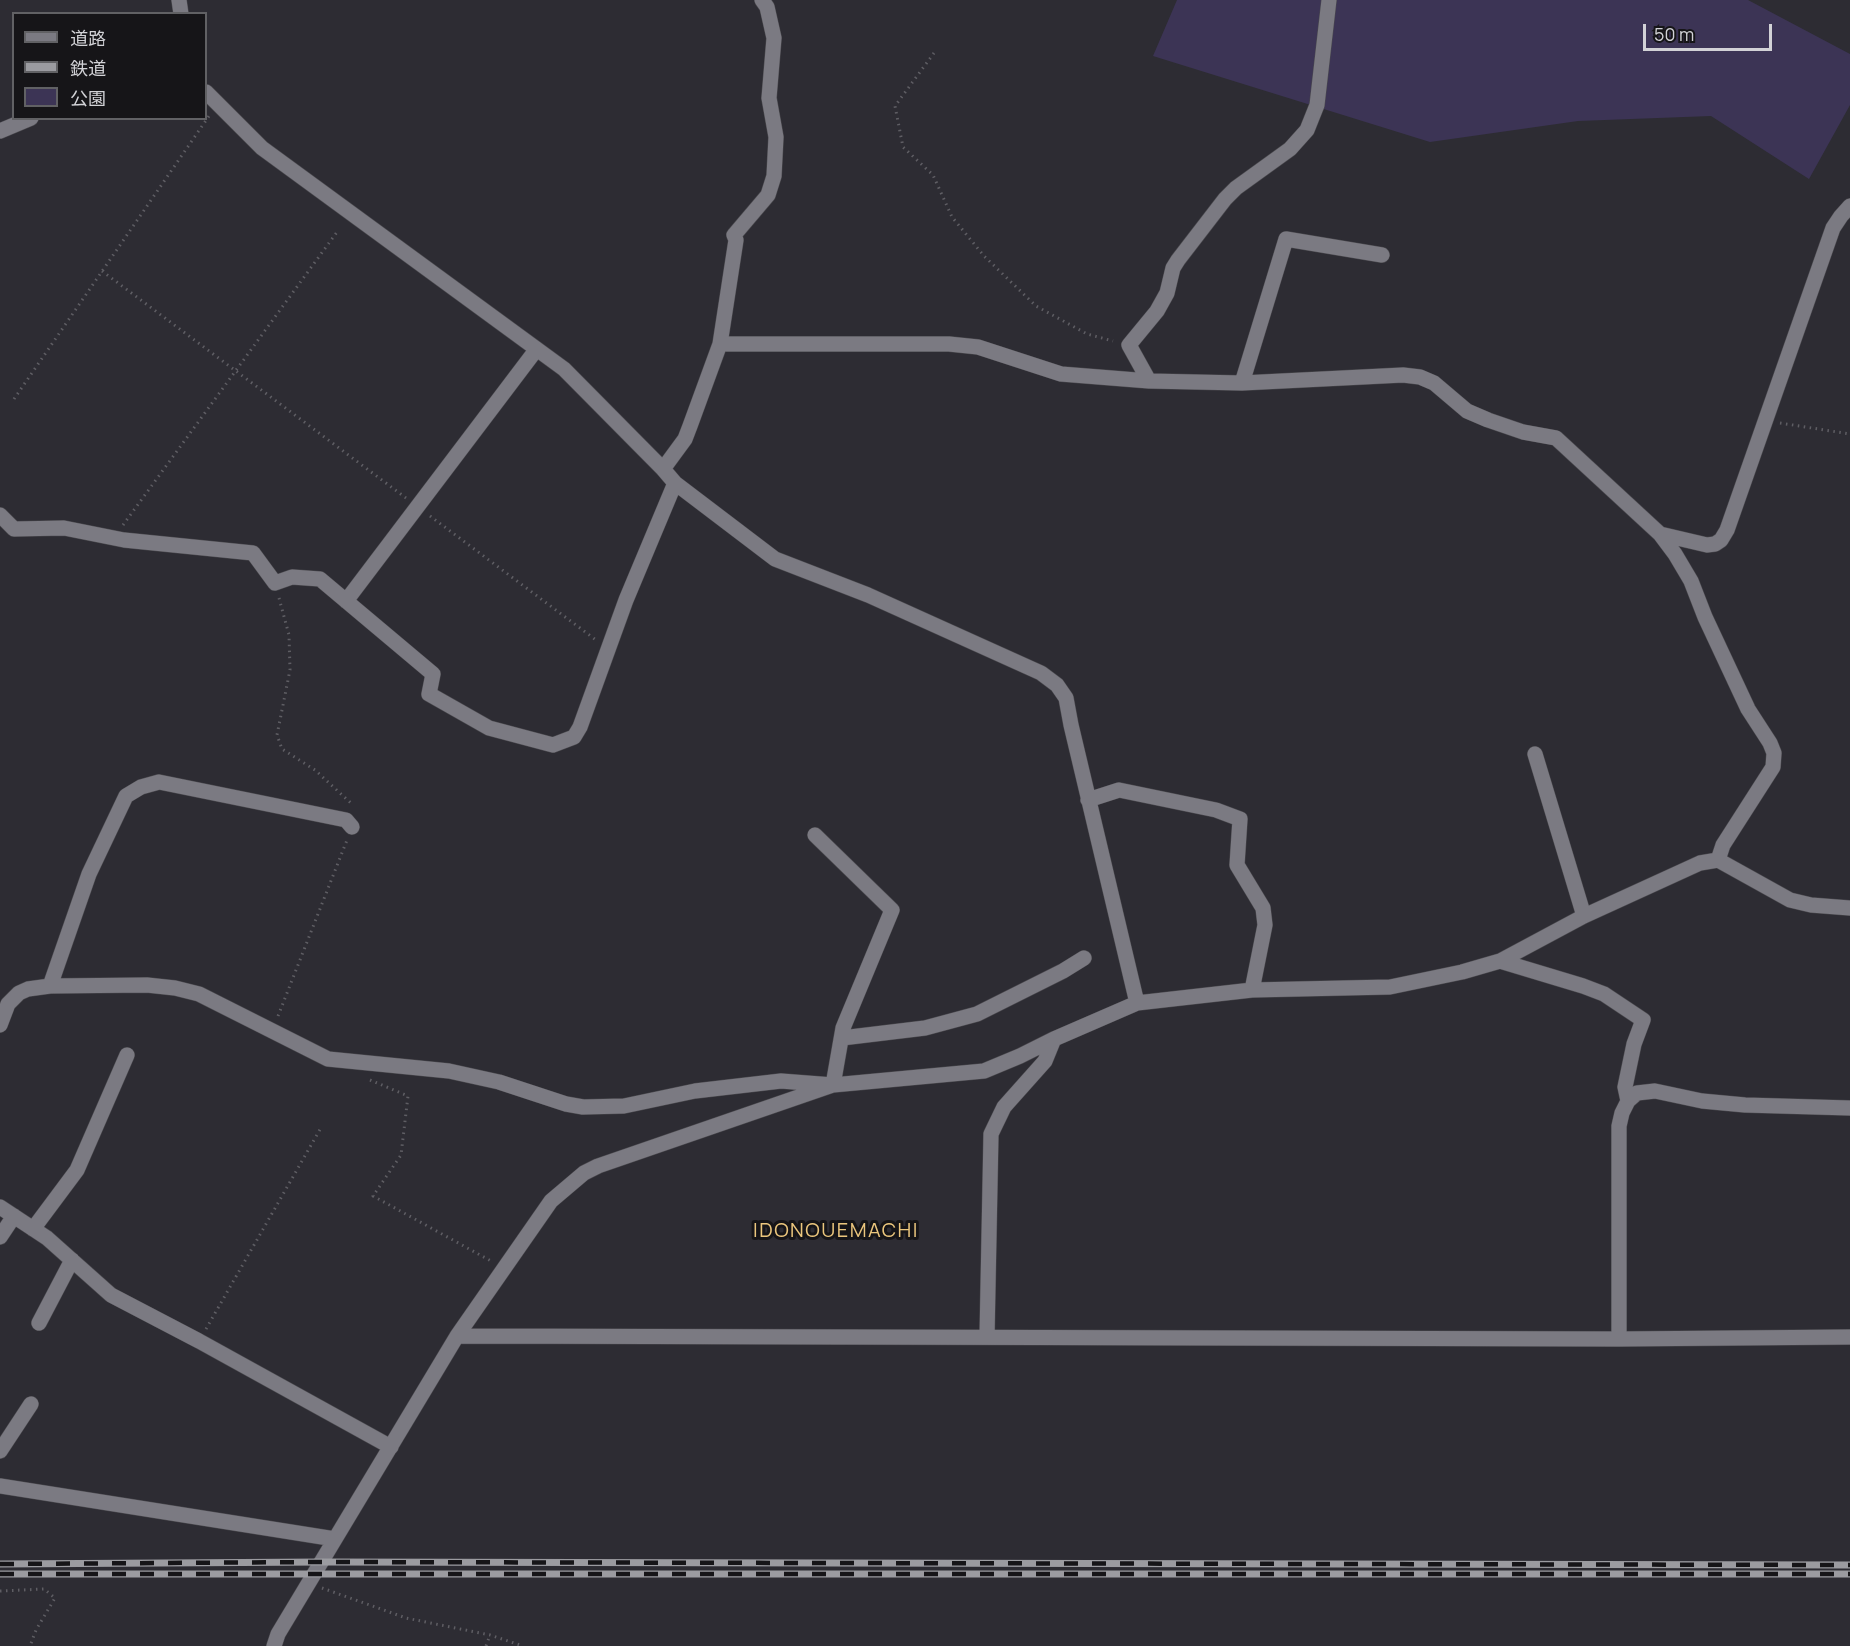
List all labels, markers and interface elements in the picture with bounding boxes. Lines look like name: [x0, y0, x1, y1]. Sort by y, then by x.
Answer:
legend: [12, 12, 207, 120]
scale bar: [1646, 12, 1775, 50]
text: 50 m: [1654, 22, 1694, 46]
text: 道路: [70, 26, 106, 50]
text: 鉄道: [70, 56, 106, 80]
text: 公園: [70, 86, 106, 110]
district label: IDONOUEMACHI: [753, 1219, 919, 1243]

